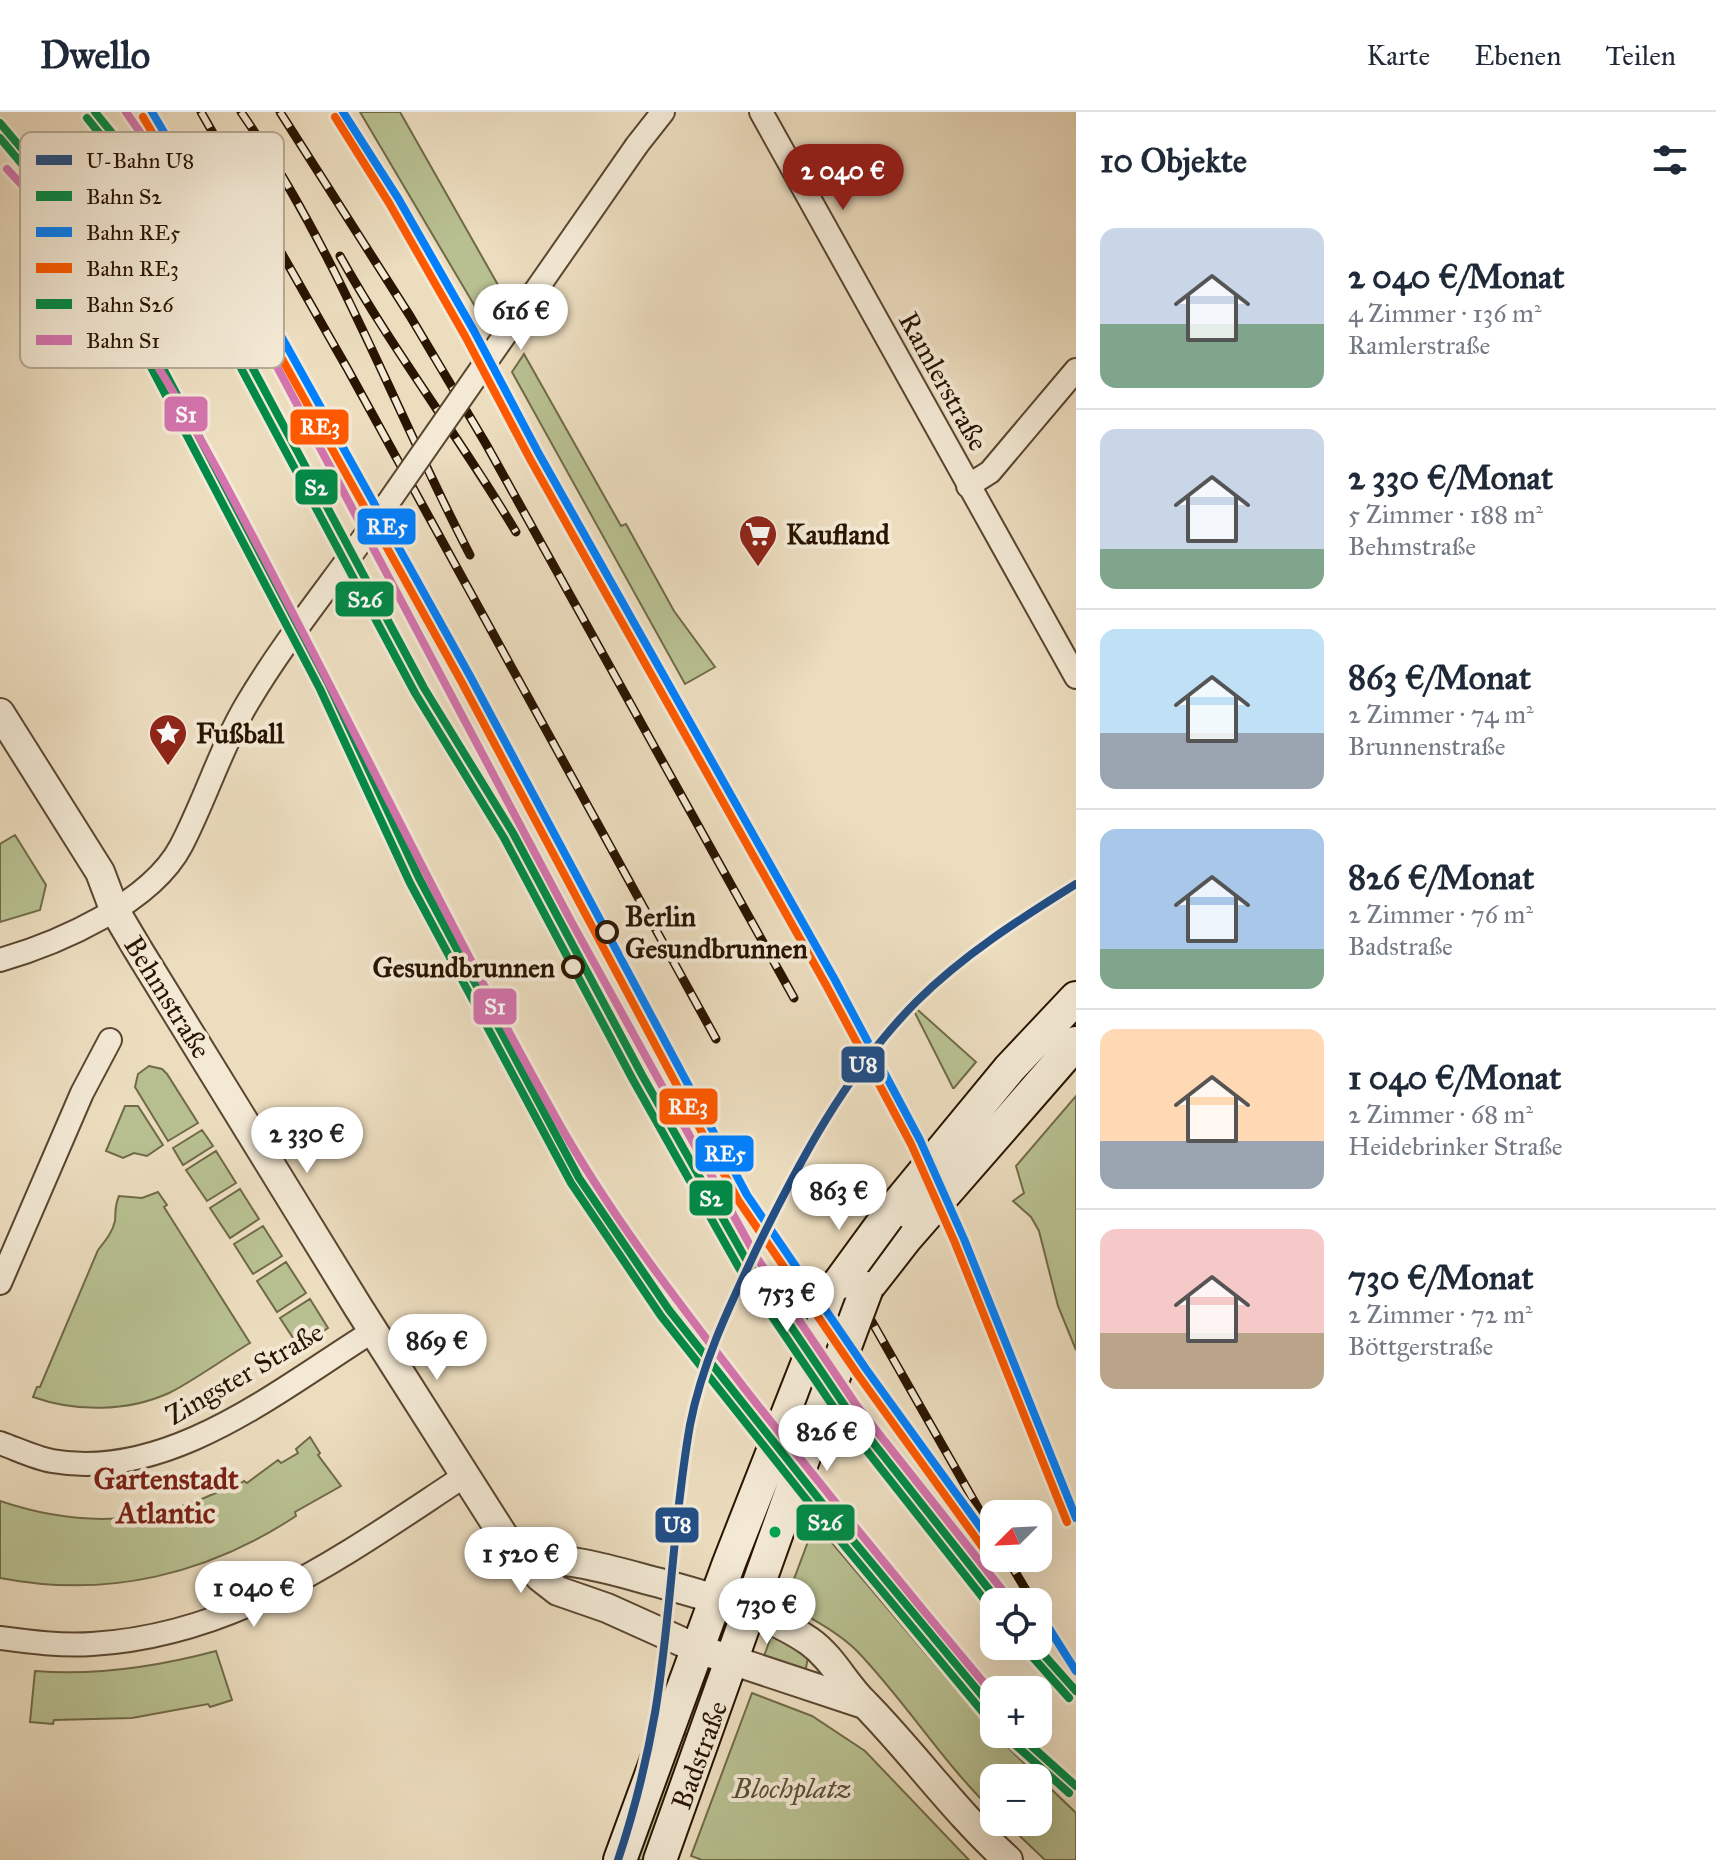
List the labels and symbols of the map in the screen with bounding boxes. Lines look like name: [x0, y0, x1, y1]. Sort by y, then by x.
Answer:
legend: [20, 132, 284, 368]
pin: 2 040 €: [769, 144, 917, 212]
text: U-Bahn U8: [86, 147, 194, 174]
text: Bahn S2: [86, 183, 162, 210]
text: Bahn RE5: [86, 219, 180, 246]
text: Bahn RE3: [86, 255, 179, 282]
pin: 616 €: [465, 284, 577, 352]
text: Bahn S26: [86, 291, 174, 318]
street label: Ramlerstraße: [891, 306, 996, 457]
text: Bahn S1: [86, 327, 160, 354]
line badge: S1: [163, 395, 209, 433]
text: S1: [175, 401, 197, 428]
line badge: RE3: [289, 408, 350, 446]
text: RE3: [300, 413, 340, 440]
line badge: S2: [294, 468, 339, 506]
text: S2: [304, 474, 329, 501]
line badge: RE5: [356, 507, 417, 546]
text: RE5: [366, 513, 409, 540]
supermarket icon: Kaufland: [737, 513, 779, 568]
place label: Kaufland: [786, 517, 890, 552]
line badge: S26: [334, 580, 395, 618]
text: S26: [348, 586, 384, 613]
place icon: Fußball: [147, 712, 189, 767]
place label: Fußball: [196, 716, 284, 751]
place label: Berlin Gesundbrunnen: [625, 899, 808, 966]
marker: Berlin Gesundbrunnen: [596, 921, 618, 943]
street label: Behmstraße: [116, 930, 219, 1065]
place label: Gesundbrunnen: [372, 950, 555, 985]
marker: Gesundbrunnen: [562, 956, 584, 978]
line badge: S1: [472, 987, 518, 1026]
text: S1: [484, 993, 506, 1020]
line badge: U8: [840, 1045, 886, 1084]
text: U8: [848, 1051, 878, 1078]
line badge: RE3: [658, 1087, 719, 1126]
text: RE3: [668, 1093, 708, 1120]
pin: 2 330 €: [233, 1107, 381, 1175]
line badge: RE5: [694, 1134, 755, 1173]
text: RE5: [704, 1140, 747, 1167]
pin: 863 €: [783, 1164, 895, 1232]
line badge: S2: [688, 1179, 734, 1217]
text: S2: [699, 1185, 724, 1212]
pin: 753 €: [731, 1266, 843, 1334]
street label: Zingster Straße: [159, 1314, 329, 1433]
pin: 869 €: [381, 1314, 493, 1382]
pin: 826 €: [771, 1405, 883, 1473]
district label: Gartenstadt Atlantic: [93, 1461, 239, 1531]
north arrow: [980, 1500, 1052, 1572]
line badge: S26: [795, 1503, 856, 1542]
line badge: U8: [654, 1506, 700, 1544]
text: S26: [808, 1509, 844, 1536]
text: U8: [662, 1511, 692, 1538]
unlabelled marker: [767, 1524, 783, 1540]
pin: 1 520 €: [447, 1527, 595, 1595]
pin: 1 040 €: [180, 1561, 328, 1629]
pin: 730 €: [711, 1578, 823, 1646]
street label: Badstraße: [664, 1696, 735, 1814]
park label: Blochplatz: [730, 1771, 852, 1806]

